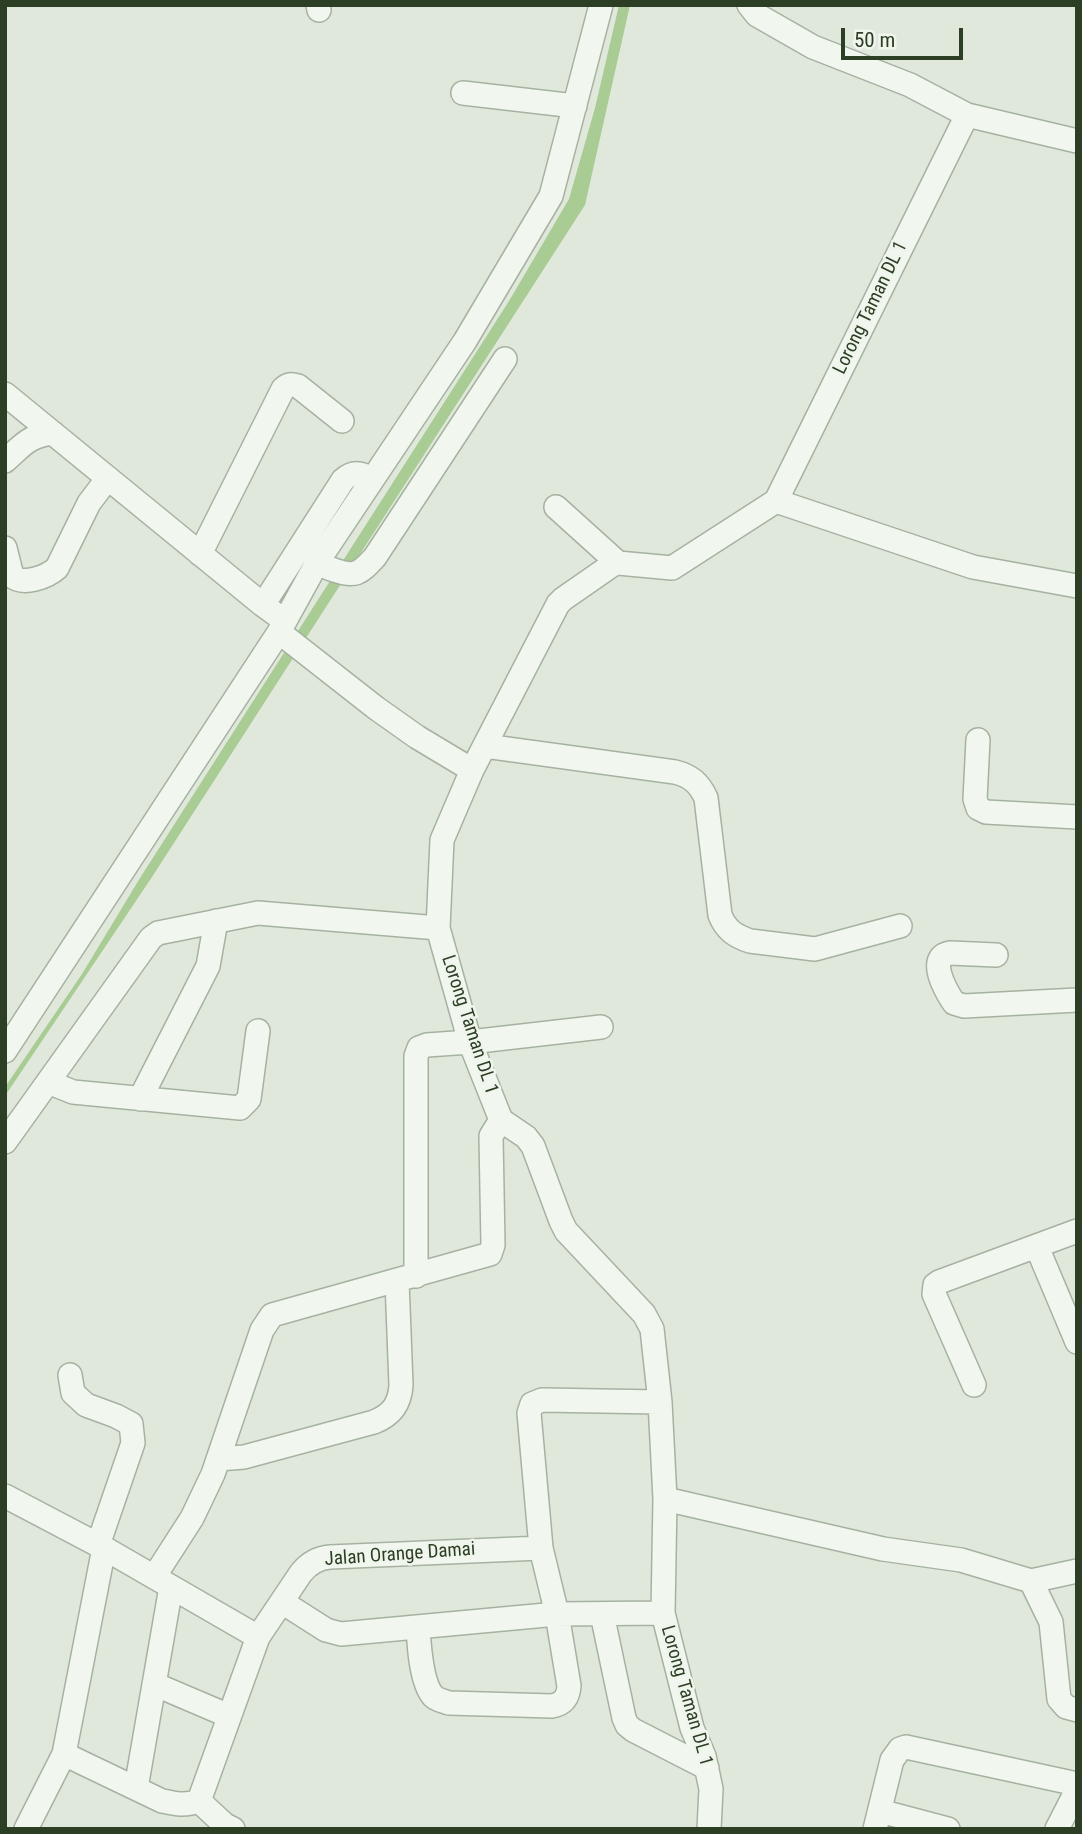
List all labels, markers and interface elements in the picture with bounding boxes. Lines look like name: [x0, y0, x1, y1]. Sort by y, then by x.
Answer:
scale bar: [844, 14, 967, 58]
text: 50 m: [854, 28, 895, 52]
street label: Lorong Taman DL 1: [829, 238, 913, 378]
street label: Lorong Taman DL 1: [436, 952, 502, 1098]
street label: Jalan Orange Damai: [324, 1538, 476, 1572]
street label: Lorong Taman DL 1: [655, 1623, 717, 1769]

